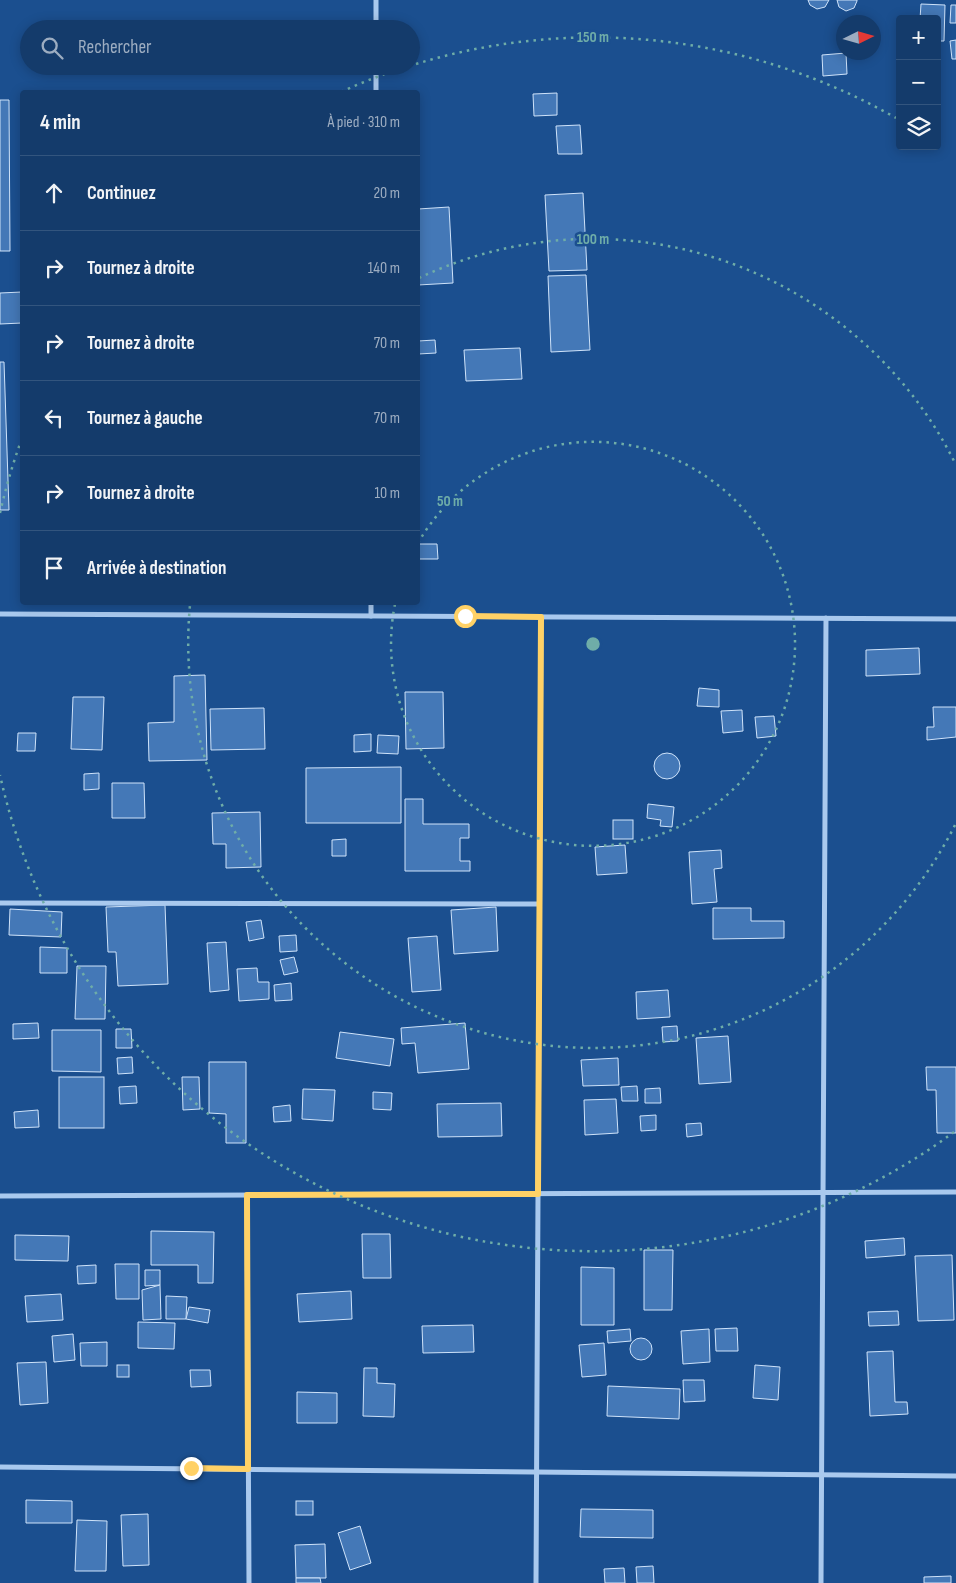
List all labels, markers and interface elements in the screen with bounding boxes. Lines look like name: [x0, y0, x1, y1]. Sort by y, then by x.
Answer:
north arrow: [836, 15, 881, 60]
map controls: [896, 15, 941, 150]
button: +: [896, 15, 941, 60]
search box: [20, 20, 420, 75]
text: 150 m: [577, 28, 609, 47]
icon: search: [38, 34, 66, 62]
text: Rechercher: [78, 36, 152, 59]
button: −: [896, 60, 941, 105]
button: layers: [896, 105, 941, 150]
text: 4 min: [40, 110, 81, 135]
text: À pied · 310 m: [327, 113, 400, 132]
icon: ahead: [40, 179, 68, 207]
text: Continuez: [87, 182, 156, 205]
text: 20 m: [373, 184, 400, 203]
text: 100 m: [577, 230, 609, 249]
icon: right: [40, 254, 68, 282]
text: Tournez à droite: [87, 257, 195, 280]
text: 140 m: [368, 259, 400, 278]
icon: right: [40, 329, 68, 357]
text: Tournez à droite: [87, 332, 195, 355]
text: 70 m: [374, 334, 400, 353]
icon: left: [40, 404, 68, 432]
text: Tournez à gauche: [87, 407, 203, 430]
text: 70 m: [374, 409, 400, 428]
icon: right: [40, 479, 68, 507]
text: Tournez à droite: [87, 482, 195, 505]
text: 10 m: [374, 484, 400, 503]
text: 50 m: [437, 492, 463, 511]
icon: arrive: [40, 554, 68, 582]
text: Arrivée à destination: [87, 557, 227, 580]
route start: [454, 605, 477, 628]
centre of rings: [584, 635, 602, 653]
route end: [180, 1457, 203, 1480]

